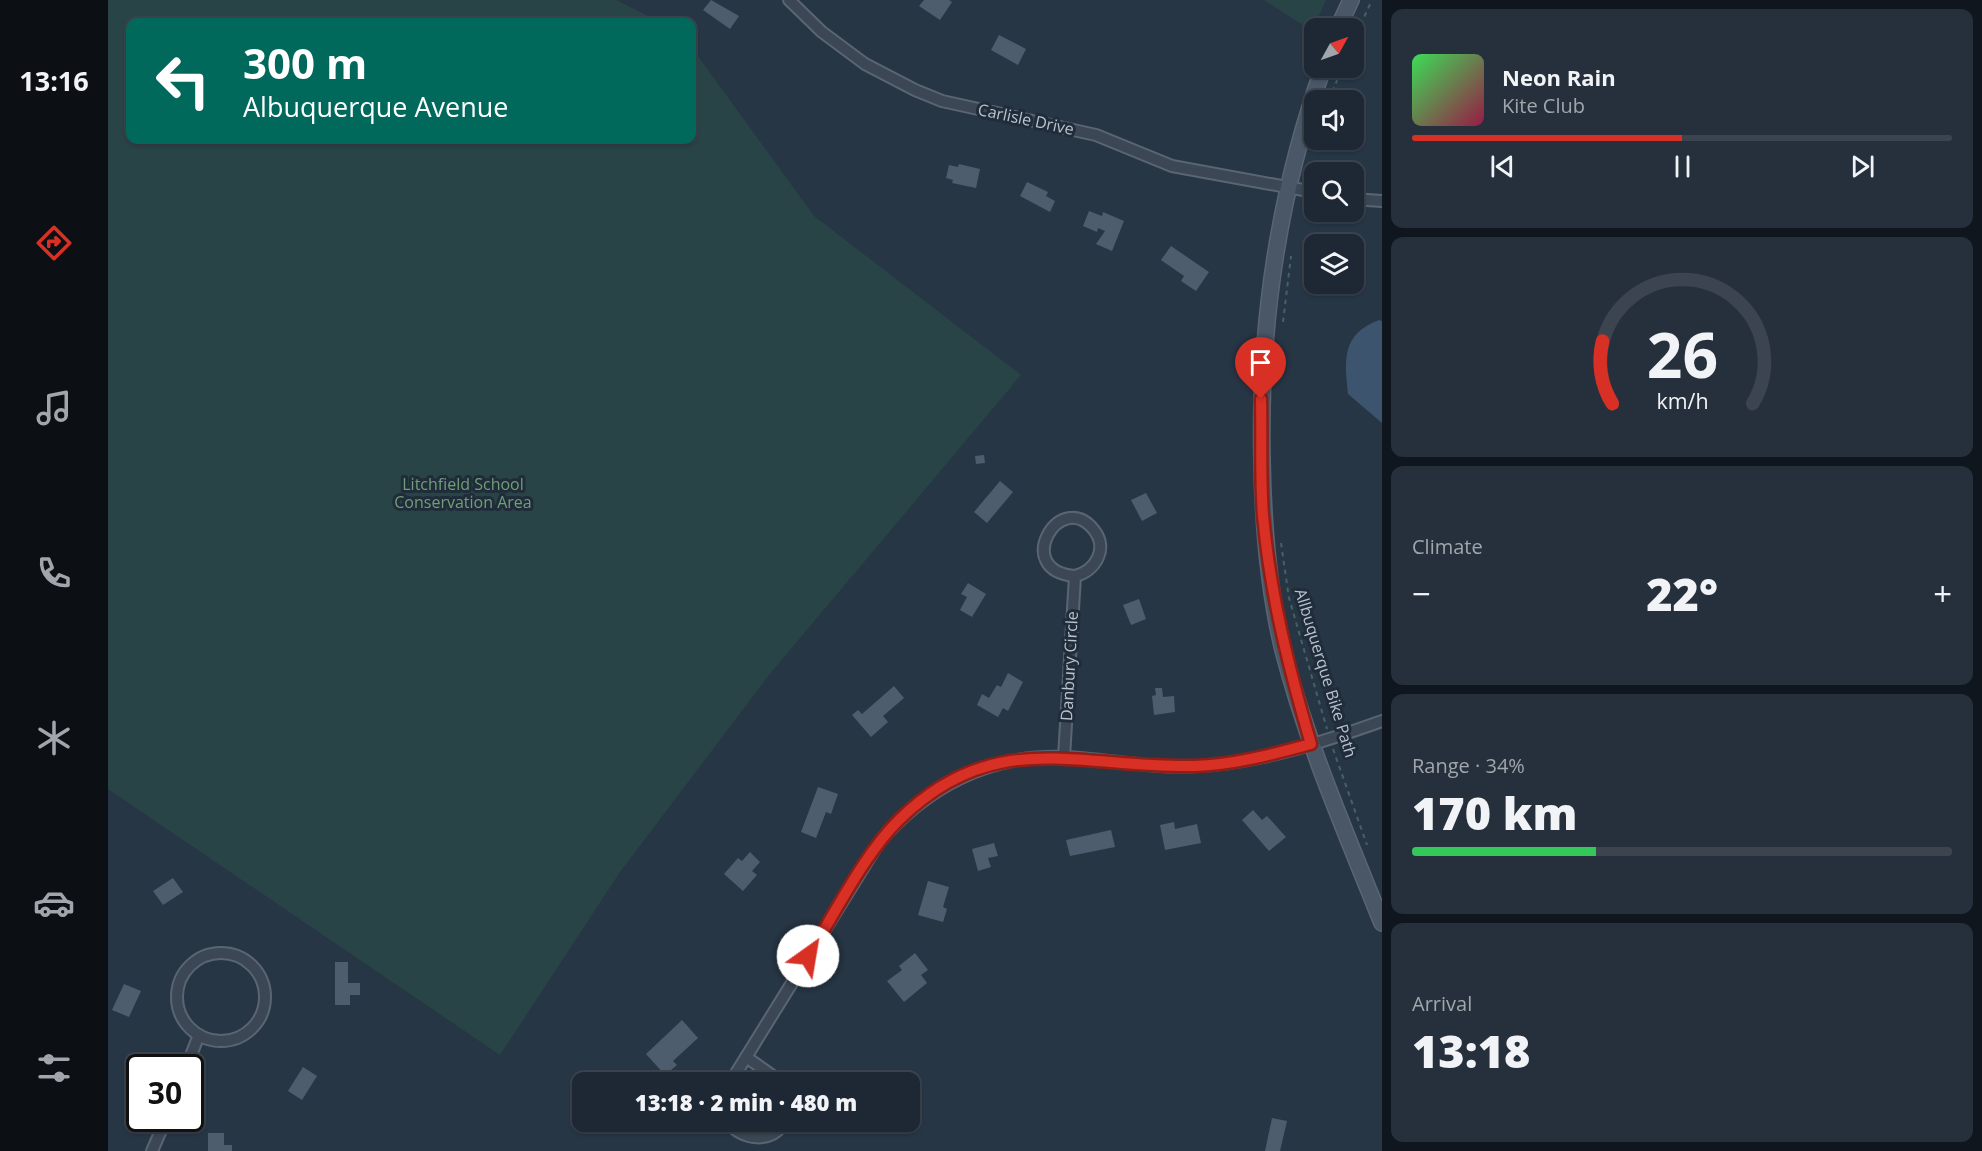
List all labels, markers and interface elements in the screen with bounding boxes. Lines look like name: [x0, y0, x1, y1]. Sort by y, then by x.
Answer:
north arrow: [1304, 18, 1364, 78]
map controls: [1304, 18, 1364, 294]
text: 300 m: [243, 34, 367, 91]
icon: left: [144, 42, 222, 120]
text: 13:16: [19, 62, 89, 99]
text: Neon Rain: [1502, 62, 1616, 92]
text: Albuquerque Avenue: [243, 88, 509, 125]
button: sound: [1304, 90, 1364, 150]
text: Kite Club: [1502, 92, 1585, 119]
street label: Carlisle Drive: [976, 98, 1076, 140]
icon: previous: [1486, 150, 1519, 183]
icon: pause: [1666, 150, 1699, 183]
icon: next: [1846, 150, 1879, 183]
button: search: [1304, 162, 1364, 222]
icon: directions: [33, 222, 75, 264]
button: layers: [1304, 234, 1364, 294]
text: 26: [1646, 311, 1718, 396]
pin: [1235, 337, 1286, 399]
icon: arrive: [1244, 346, 1277, 379]
icon: music: [33, 387, 75, 429]
text: km/h: [1656, 387, 1708, 416]
park label: Litchfield School Conservation Area: [394, 473, 532, 513]
text: Climate: [1412, 533, 1483, 560]
icon: phone: [33, 552, 75, 594]
text: 22°: [1646, 563, 1718, 624]
text: −: [1412, 571, 1431, 616]
text: +: [1933, 571, 1952, 616]
street label: Allbuquerque Bike Path: [1290, 586, 1362, 760]
street label: Danbury Circle: [1055, 610, 1083, 721]
icon: climate: [33, 717, 75, 759]
text: Range · 34%: [1412, 752, 1525, 779]
text: 170 km: [1412, 782, 1577, 843]
icon: car: [33, 882, 75, 924]
position arrow: [776, 924, 840, 988]
text: Arrival: [1412, 990, 1472, 1017]
text: 13:18: [1412, 1020, 1530, 1081]
icon: filters: [33, 1047, 75, 1089]
speed limit sign: 30: [126, 1054, 204, 1132]
text: 13:18 · 2 min · 480 m: [635, 1087, 857, 1117]

